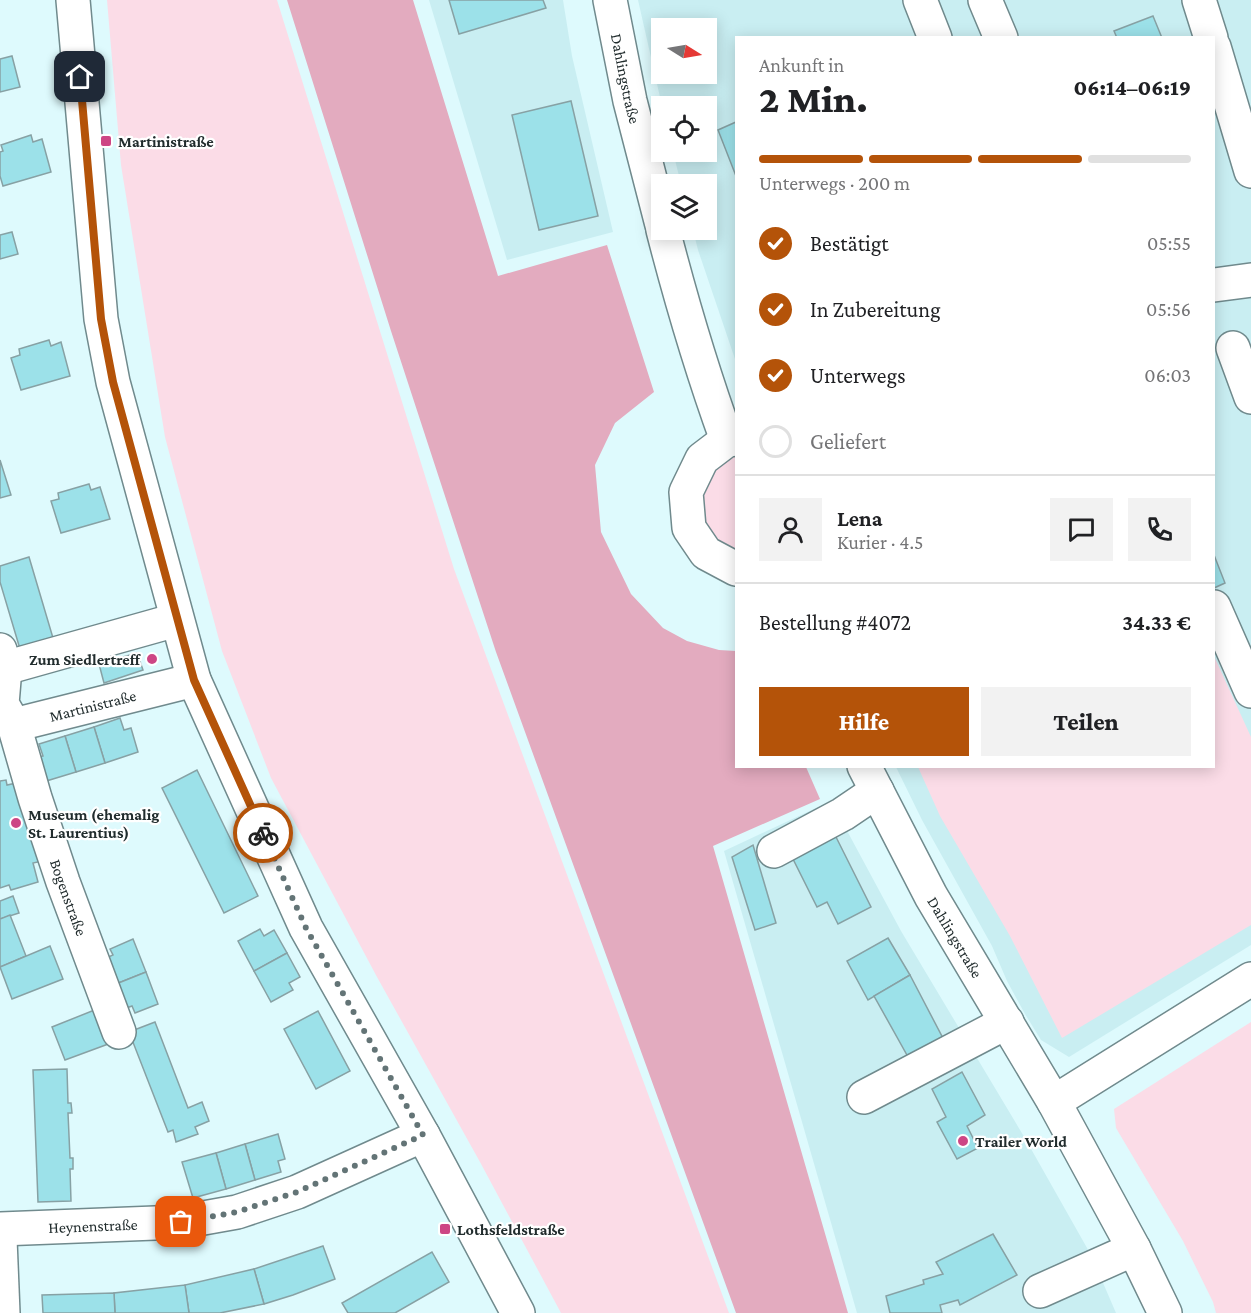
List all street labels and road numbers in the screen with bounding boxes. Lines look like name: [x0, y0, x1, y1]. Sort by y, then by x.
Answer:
street label: Dahlingstraße: [608, 32, 644, 125]
street label: Martinistraße: [47, 686, 138, 724]
street label: Bogenstraße: [47, 857, 91, 938]
street label: Dahlingstraße: [925, 893, 986, 981]
street label: Heynenstraße: [48, 1215, 138, 1236]

